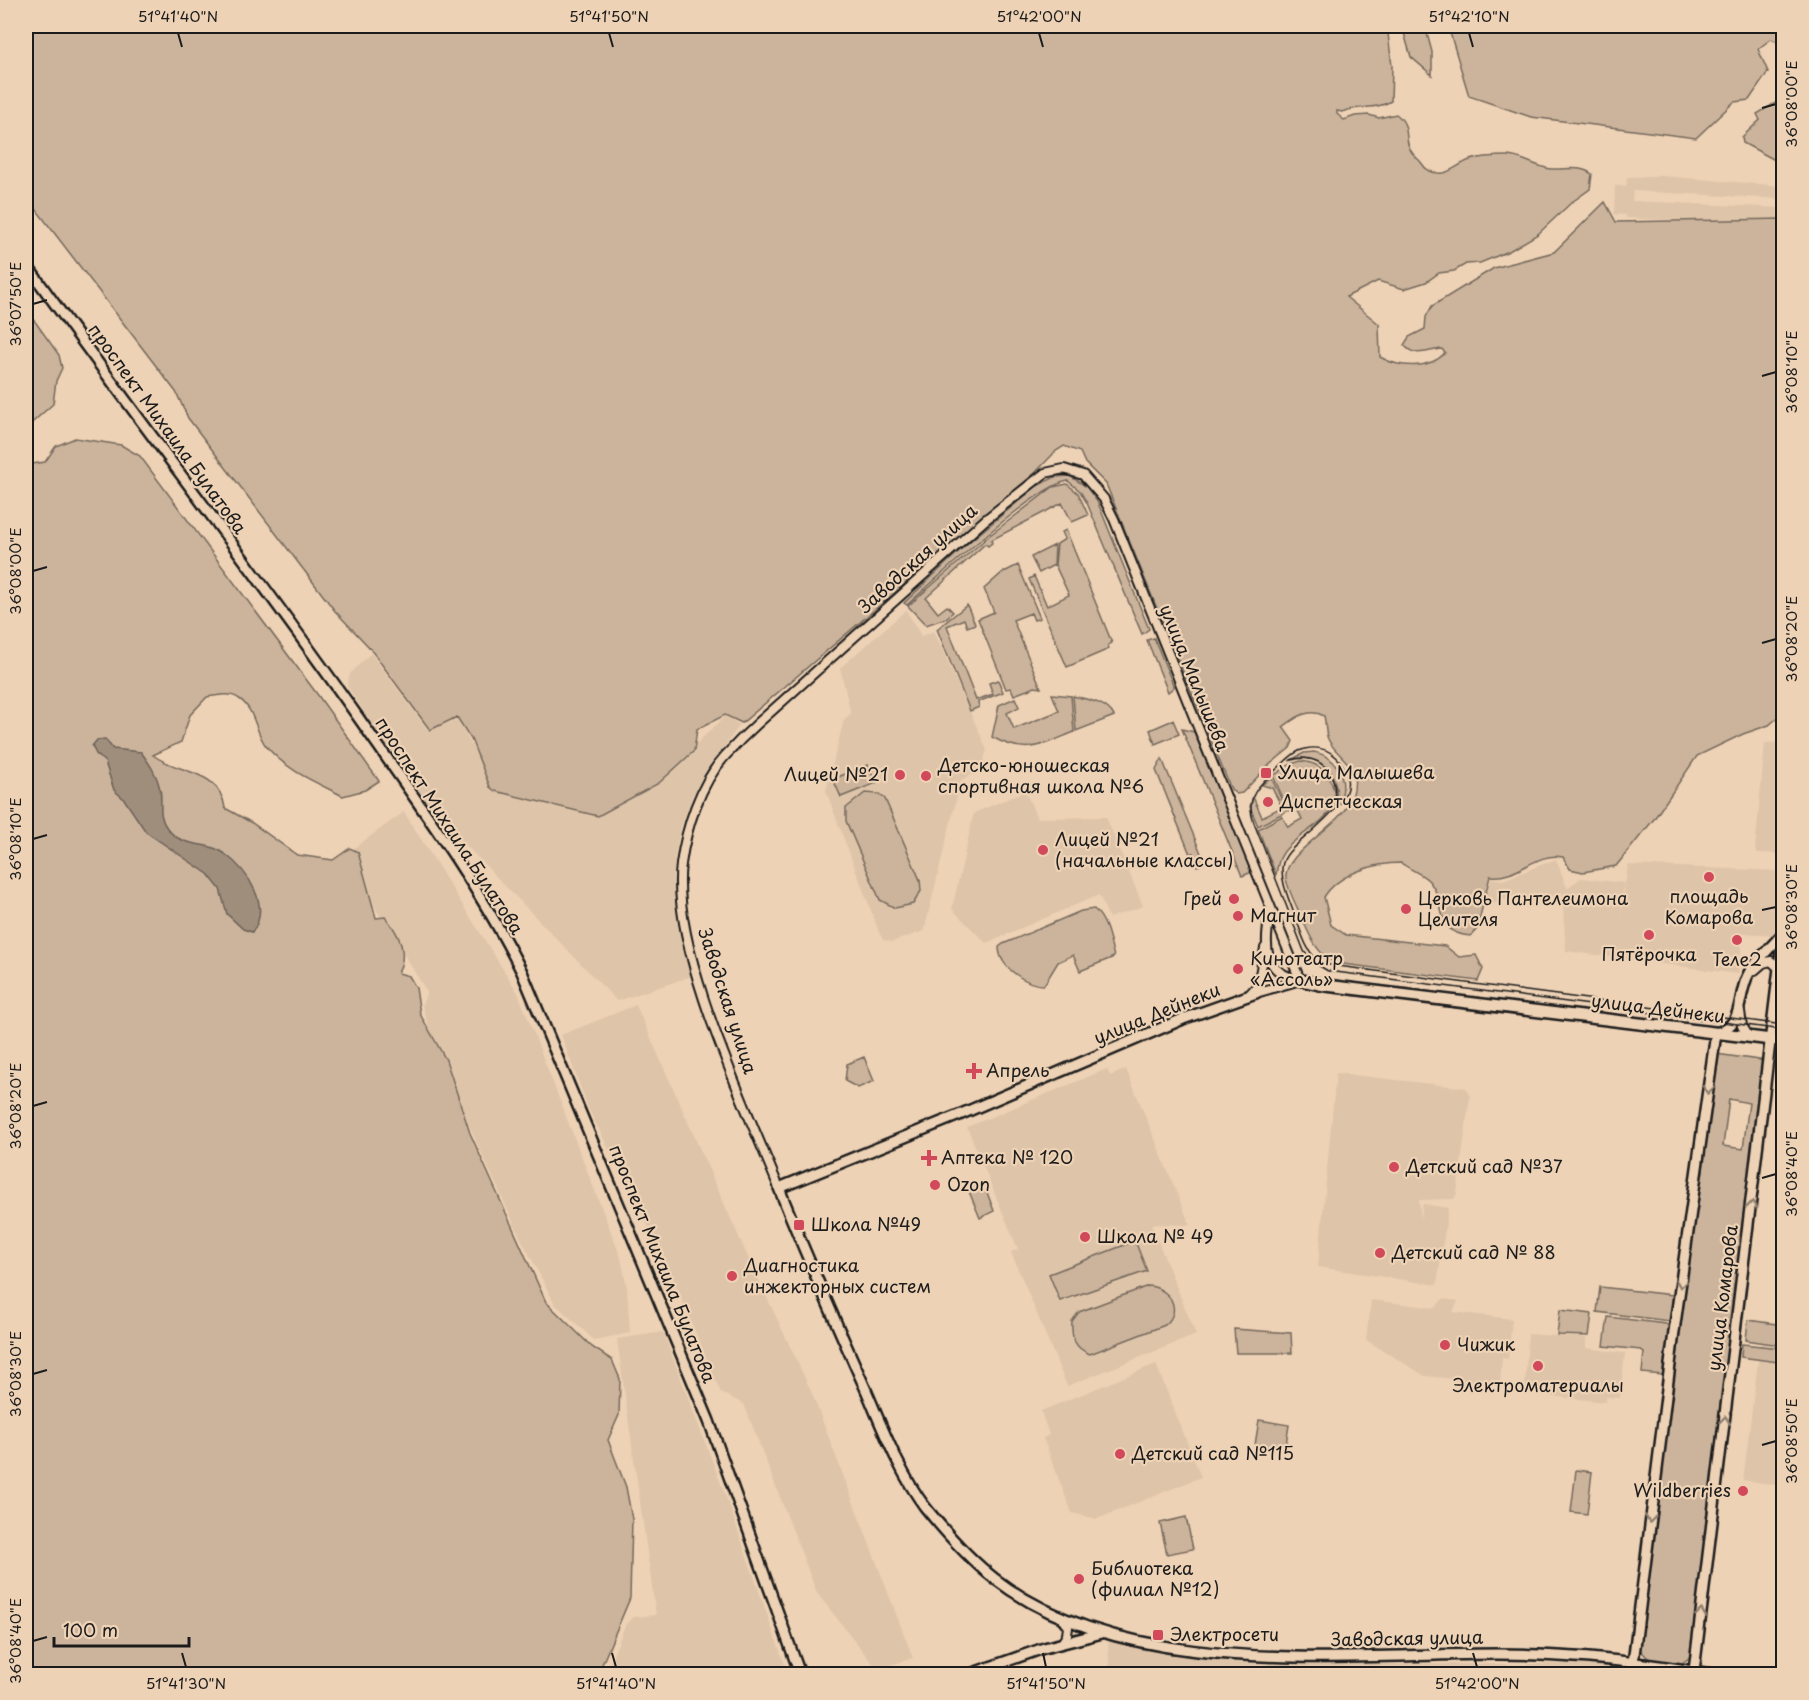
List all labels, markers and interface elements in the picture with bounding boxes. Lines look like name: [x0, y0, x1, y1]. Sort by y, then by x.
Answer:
text: 51°41'40"N: [138, 4, 218, 27]
text: 51°41'50"N: [569, 4, 649, 27]
text: 51°42'00"N: [996, 4, 1082, 27]
text: 51°42'10"N: [1428, 4, 1510, 27]
text: 36°08'00"E: [1779, 60, 1802, 148]
text: 36°07'50"E: [3, 262, 26, 346]
street label: проспект Михаила Булатова: [82, 317, 255, 540]
text: 36°08'10"E: [1779, 330, 1802, 414]
street label: Заводская улица: [851, 496, 983, 619]
text: 36°08'00"E: [3, 527, 26, 615]
text: 36°08'20"E: [1779, 595, 1802, 683]
street label: улица Малышева: [1154, 600, 1238, 756]
street label: проспект Михаила Булатова: [370, 711, 531, 940]
place label: Детско-юношеская спортивная школа №6: [937, 751, 1144, 799]
place label: Улица Малышева: [1278, 758, 1435, 785]
place label: Лицей №21: [784, 760, 888, 787]
marker: Улица Малышева: [1259, 766, 1273, 780]
marker: Лицей №21: [893, 768, 907, 782]
marker: Детско-юношеская спортивная школа №6: [919, 769, 933, 783]
place label: Диспетческая: [1279, 787, 1403, 814]
marker: Диспетческая: [1261, 795, 1275, 809]
text: 36°08'10"E: [3, 797, 26, 881]
place label: Лицей №21 (начальные классы): [1055, 825, 1233, 873]
marker: Лицей №21 (начальные классы): [1036, 843, 1050, 857]
text: 36°08'30"E: [1779, 864, 1802, 950]
marker: площадь Комарова: [1702, 870, 1716, 884]
place label: площадь Комарова: [1665, 882, 1754, 930]
place label: Грей: [1183, 884, 1222, 911]
place label: Церковь Пантелеимона Целителя: [1418, 884, 1629, 932]
marker: Грей: [1227, 892, 1241, 906]
place label: Магнит: [1250, 901, 1317, 928]
marker: Церковь Пантелеимона Целителя: [1399, 902, 1413, 916]
marker: Магнит: [1231, 909, 1245, 923]
street label: Заводская улица: [692, 924, 765, 1078]
marker: Пятёрочка: [1642, 928, 1656, 942]
marker: Теле2: [1730, 933, 1744, 947]
place label: Пятёрочка: [1601, 940, 1697, 967]
place label: Кинотеатр «Ассоль»: [1250, 944, 1343, 992]
place label: Теле2: [1712, 945, 1762, 972]
marker: Кинотеатр «Ассоль»: [1231, 962, 1245, 976]
street label: улица Дейнеки: [1089, 975, 1224, 1050]
street label: улица Дейнеки: [1590, 986, 1727, 1029]
place label: Апрель: [986, 1056, 1049, 1083]
text: 36°08'20"E: [3, 1062, 26, 1150]
marker: Апрель: [967, 1064, 981, 1078]
one-way arrow: [1703, 1086, 1715, 1095]
text: 36°08'40"E: [1779, 1131, 1802, 1217]
street label: проспект Михаила Булатова: [603, 1140, 724, 1387]
place label: Аптека № 120: [941, 1143, 1073, 1170]
marker: Аптека № 120: [922, 1151, 936, 1165]
place label: Детский сад №37: [1405, 1152, 1563, 1179]
marker: Детский сад №37: [1387, 1160, 1401, 1174]
place label: Ozon: [947, 1170, 990, 1197]
marker: Ozon: [928, 1178, 942, 1192]
one-way arrow: [1745, 1201, 1757, 1210]
place label: Школа №49: [811, 1210, 921, 1237]
marker: Школа №49: [792, 1218, 806, 1232]
place label: Школа № 49: [1097, 1222, 1214, 1249]
street label: улица Комарова: [1699, 1222, 1744, 1372]
marker: Школа № 49: [1078, 1230, 1092, 1244]
place label: Детский сад № 88: [1391, 1238, 1556, 1265]
marker: Детский сад № 88: [1373, 1246, 1387, 1260]
place label: Диагностика инжекторных систем: [743, 1251, 931, 1299]
marker: Диагностика инжекторных систем: [725, 1269, 739, 1283]
one-way arrow: [1675, 1279, 1687, 1288]
place label: Чижик: [1457, 1330, 1515, 1357]
text: 36°08'30"E: [3, 1331, 26, 1417]
marker: Чижик: [1438, 1338, 1452, 1352]
marker: Электроматериалы: [1531, 1359, 1545, 1373]
place label: Электроматериалы: [1452, 1371, 1624, 1398]
text: 36°08'50"E: [1779, 1398, 1802, 1484]
one-way arrow: [1718, 1415, 1730, 1424]
place label: Детский сад №115: [1131, 1439, 1294, 1466]
marker: Детский сад №115: [1113, 1447, 1127, 1461]
place label: Wildberries: [1633, 1476, 1731, 1503]
marker: Wildberries: [1736, 1484, 1750, 1498]
one-way arrow: [1645, 1514, 1657, 1523]
place label: Библиотека (филиал №12): [1091, 1554, 1220, 1602]
marker: Библиотека (филиал №12): [1072, 1572, 1086, 1586]
text: 36°08'40"E: [3, 1598, 26, 1684]
one-way arrow: [1694, 1609, 1707, 1618]
scale bar: [54, 1610, 189, 1648]
text: 100 m: [63, 1616, 118, 1643]
place label: Электросети: [1170, 1620, 1279, 1647]
street label: Заводская улица: [1331, 1623, 1484, 1652]
marker: Электросети: [1151, 1628, 1165, 1642]
text: 51°41'30"N: [146, 1671, 226, 1694]
text: 51°41'40"N: [576, 1671, 656, 1694]
text: 51°41'50"N: [1006, 1671, 1086, 1694]
text: 51°42'00"N: [1434, 1671, 1520, 1694]

